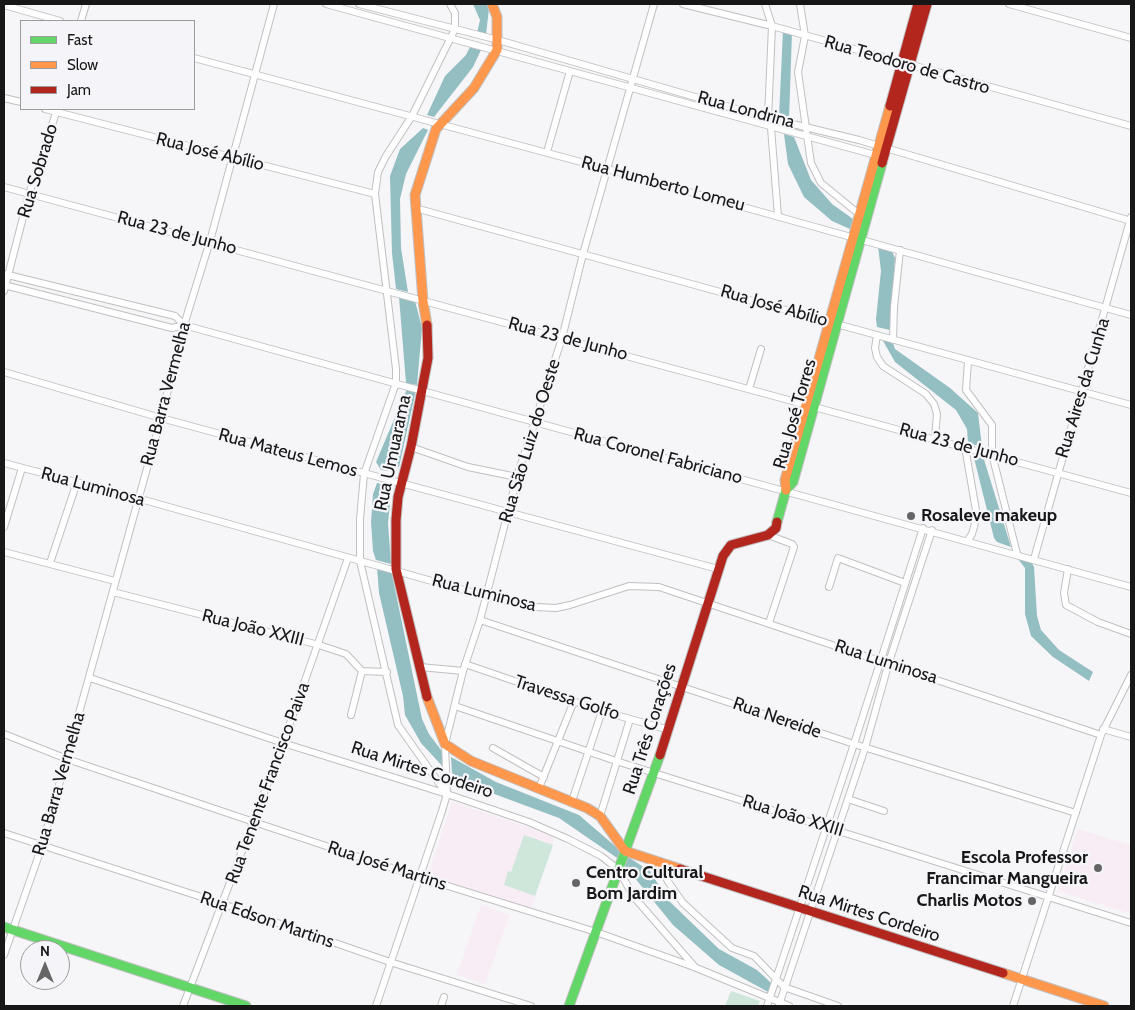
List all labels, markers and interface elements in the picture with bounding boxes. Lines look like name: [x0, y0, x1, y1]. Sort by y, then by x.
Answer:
legend: [20, 20, 195, 110]
text: Fast: [67, 31, 92, 49]
street label: Rua Teodoro de Castro: [822, 31, 992, 99]
text: Slow: [67, 56, 98, 74]
text: Jam: [67, 81, 91, 99]
street label: Rua Londrina: [695, 87, 797, 133]
street label: Rua Sobrado: [13, 121, 63, 221]
street label: Rua José Abílio: [154, 128, 266, 176]
street label: Rua Humberto Lomeu: [579, 152, 747, 216]
street label: Rua 23 de Junho: [115, 207, 239, 259]
street label: Rua José Abílio: [718, 280, 830, 332]
street label: Rua 23 de Junho: [506, 313, 630, 365]
street label: Rua Aires da Cunha: [1051, 315, 1115, 461]
street label: Rua Barra Vermelha: [136, 319, 196, 469]
street label: Rua José Torres: [769, 356, 821, 472]
street label: Rua São Luiz do Oeste: [495, 357, 565, 525]
street label: Rua Umuarama: [370, 393, 416, 513]
street label: Rua 23 de Junho: [897, 419, 1021, 471]
street label: Rua Coronel Fabriciano: [571, 423, 745, 489]
street label: Rua Mateus Lemos: [216, 424, 360, 482]
street label: Rua Luminosa: [39, 463, 147, 511]
place label: Rosaleve makeup: [921, 505, 1057, 527]
marker: Rosaleve makeup: [905, 510, 917, 522]
street label: Rua Luminosa: [430, 570, 538, 616]
street label: Rua João XXIII: [200, 605, 306, 651]
street label: Rua Luminosa: [832, 635, 940, 689]
street label: Rua Três Corações: [619, 661, 681, 797]
street label: Travessa Golfo: [512, 671, 622, 725]
street label: Rua Tenente Francisco Paiva: [221, 679, 315, 887]
street label: Rua Nereide: [730, 693, 824, 743]
street label: Rua Barra Vermelha: [28, 710, 90, 858]
street label: Rua Mirtes Cordeiro: [348, 737, 496, 803]
street label: Rua João XXIII: [740, 790, 846, 842]
street label: Rua José Martins: [325, 837, 449, 895]
place label: Escola Professor Francimar Mangueira: [926, 847, 1088, 890]
place label: Centro Cultural Bom Jardim: [586, 862, 703, 904]
marker: Escola Professor Francimar Mangueira: [1092, 862, 1104, 874]
marker: Centro Cultural Bom Jardim: [570, 877, 582, 889]
street label: Rua Mirtes Cordeiro: [795, 881, 943, 947]
street label: Rua Edson Martins: [197, 887, 337, 953]
place label: Charlis Motos: [917, 890, 1022, 912]
marker: Charlis Motos: [1026, 895, 1038, 907]
north arrow: [20, 940, 70, 990]
text: N: [40, 942, 50, 960]

